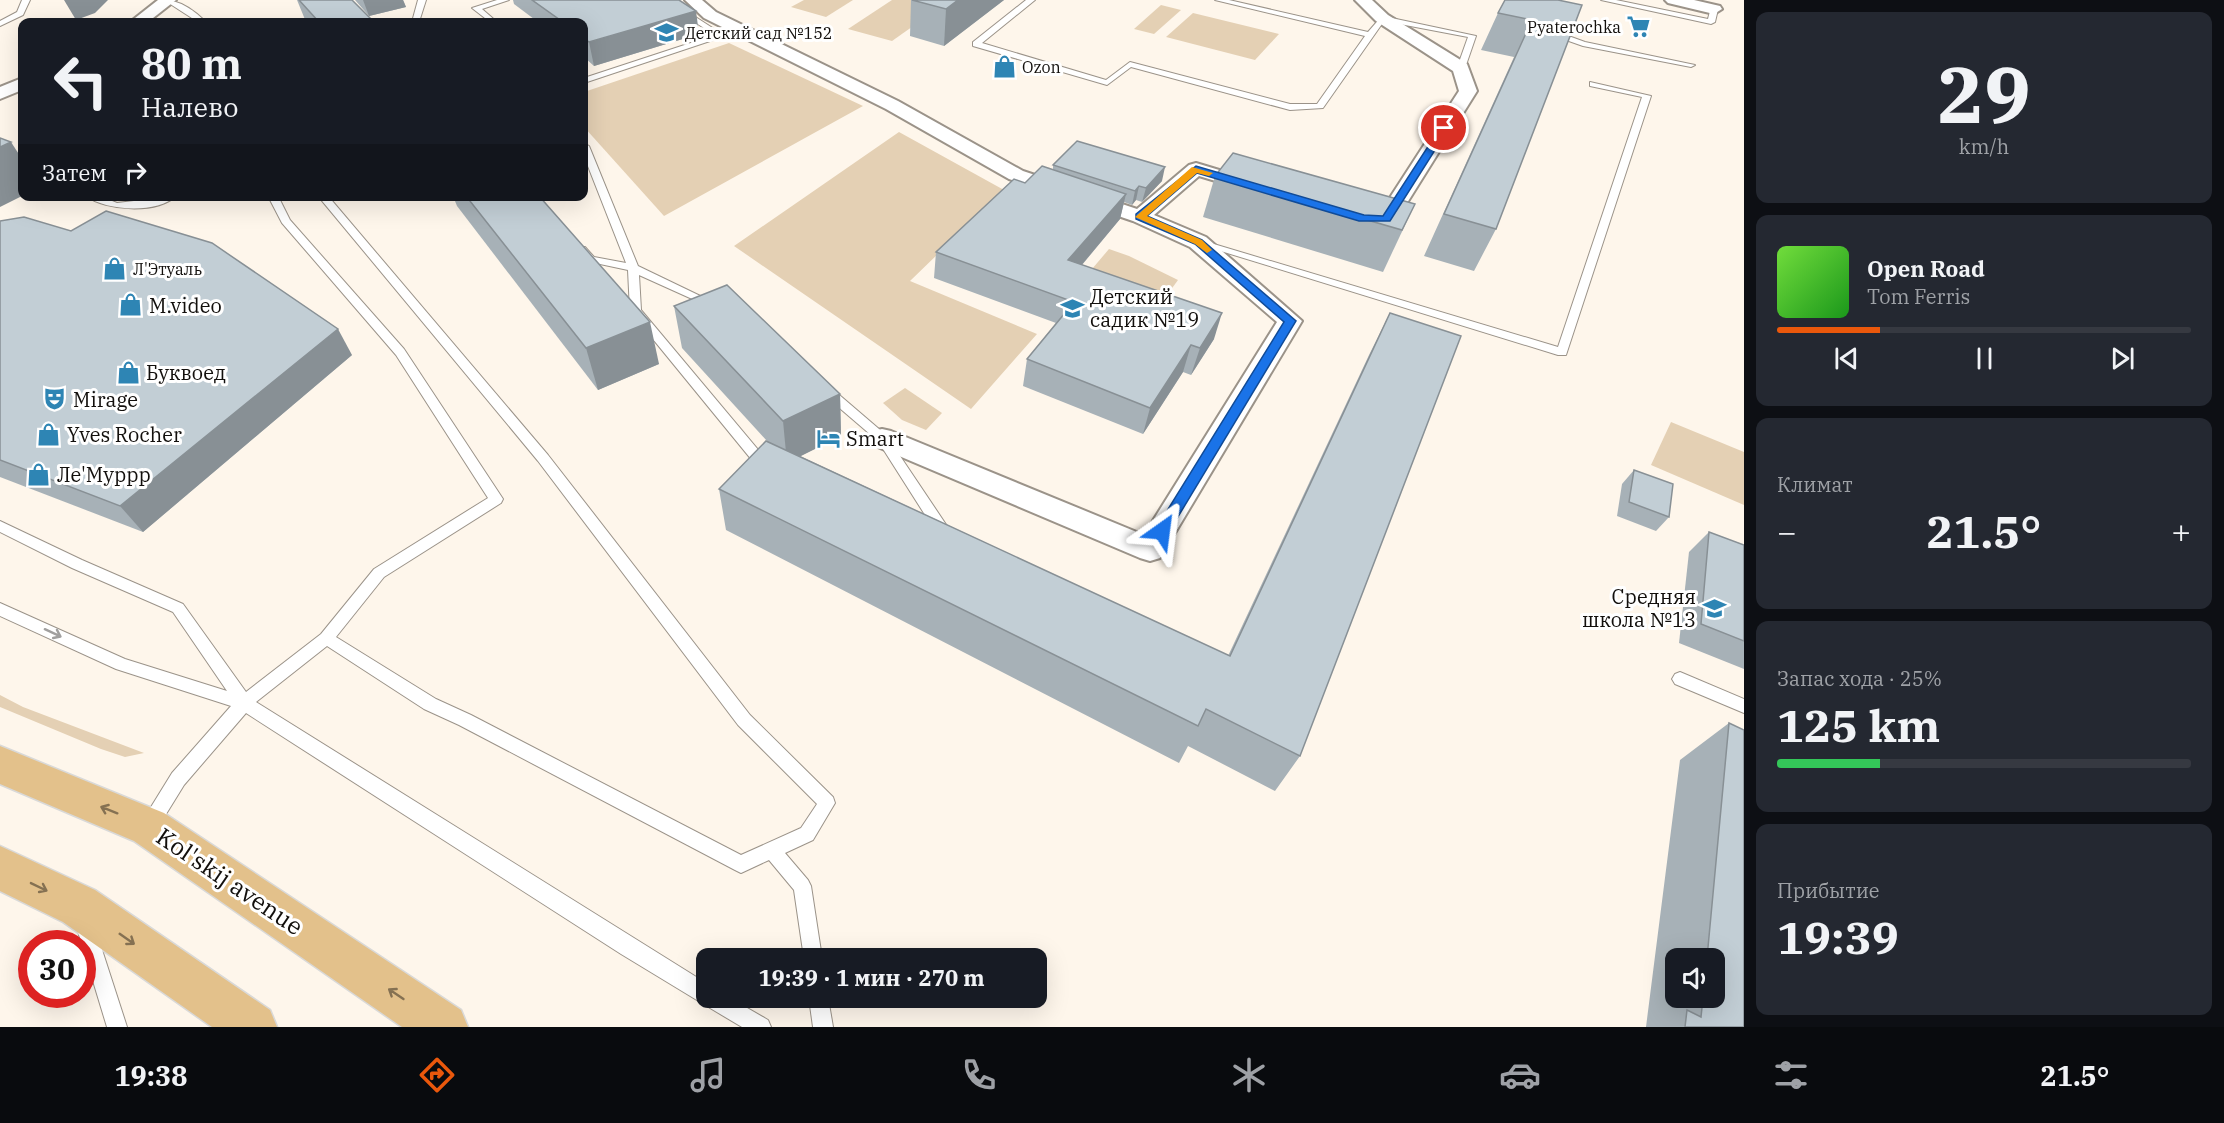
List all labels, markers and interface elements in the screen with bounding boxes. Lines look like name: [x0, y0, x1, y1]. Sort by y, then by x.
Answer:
supermarket icon: Pyaterochka: [1626, 14, 1652, 40]
place label: Pyaterochka: [1527, 17, 1621, 37]
school or university icon: Детский сад №152: [654, 20, 680, 46]
place label: Детский сад №152: [685, 23, 832, 43]
text: 80 m: [141, 36, 242, 91]
icon: left: [42, 42, 120, 120]
text: 29: [1937, 43, 2031, 144]
shop icon: Ozon: [991, 54, 1017, 80]
place label: Ozon: [1022, 57, 1061, 77]
text: Налево: [141, 89, 238, 124]
pin: [1418, 102, 1469, 153]
icon: arrive: [1427, 111, 1460, 144]
text: km/h: [1959, 133, 2009, 160]
icon: right: [119, 156, 152, 189]
text: Затем: [42, 158, 107, 187]
text: Open Road: [1867, 254, 1985, 283]
shop icon: Л'Этуаль: [102, 256, 128, 282]
place label: Л'Этуаль: [133, 259, 202, 279]
place label: Детский садик №19: [1090, 283, 1199, 333]
text: Tom Ferris: [1867, 283, 1970, 310]
shop icon: M.video: [118, 292, 144, 318]
place label: M.video: [149, 292, 222, 319]
school or university icon: Детский садик №19: [1059, 295, 1085, 321]
icon: previous: [1830, 342, 1863, 375]
icon: pause: [1968, 342, 2001, 375]
icon: next: [2106, 342, 2139, 375]
shop icon: Буквоед: [115, 359, 141, 385]
place label: Буквоед: [146, 359, 226, 386]
theatre icon: Mirage: [42, 386, 68, 412]
place label: Mirage: [73, 386, 138, 413]
shop icon: Yves Rocher: [36, 421, 62, 447]
place label: Yves Rocher: [67, 421, 182, 448]
hotel icon: Smart: [815, 425, 841, 451]
place label: Smart: [846, 425, 904, 452]
shop icon: Ле'Муррр: [26, 461, 52, 487]
place label: Ле'Муррр: [57, 461, 151, 488]
text: Климат: [1777, 471, 1853, 498]
position arrow: [1130, 499, 1194, 563]
text: 21.5°: [1927, 502, 2041, 560]
text: −: [1777, 510, 1797, 553]
text: +: [2171, 510, 2191, 553]
place label: Средняя школа №13: [1582, 583, 1696, 633]
school or university icon: Средняя школа №13: [1701, 595, 1727, 621]
one-way arrow: [44, 628, 62, 640]
text: Запас хода · 25%: [1777, 665, 1942, 692]
text: 125 km: [1777, 696, 1940, 754]
one-way arrow: [100, 804, 118, 815]
street label: Kol'skij avenue: [150, 820, 310, 942]
text: Прибытие: [1777, 877, 1880, 904]
one-way arrow: [30, 882, 48, 894]
text: 19:39: [1777, 908, 1899, 966]
speed limit sign: 30: [18, 930, 96, 1008]
one-way arrow: [118, 933, 134, 945]
map controls: [1665, 948, 1725, 1008]
button: sound: [1665, 948, 1725, 1008]
text: 19:39 · 1 мин · 270 m: [758, 963, 985, 992]
one-way arrow: [388, 988, 404, 1000]
icon: directions: [416, 1054, 458, 1096]
icon: music: [687, 1054, 729, 1096]
icon: phone: [958, 1054, 1000, 1096]
icon: climate: [1228, 1054, 1270, 1096]
icon: car: [1499, 1054, 1541, 1096]
icon: filters: [1770, 1054, 1812, 1096]
text: 19:38: [114, 1058, 187, 1093]
text: 21.5°: [2041, 1058, 2110, 1093]

